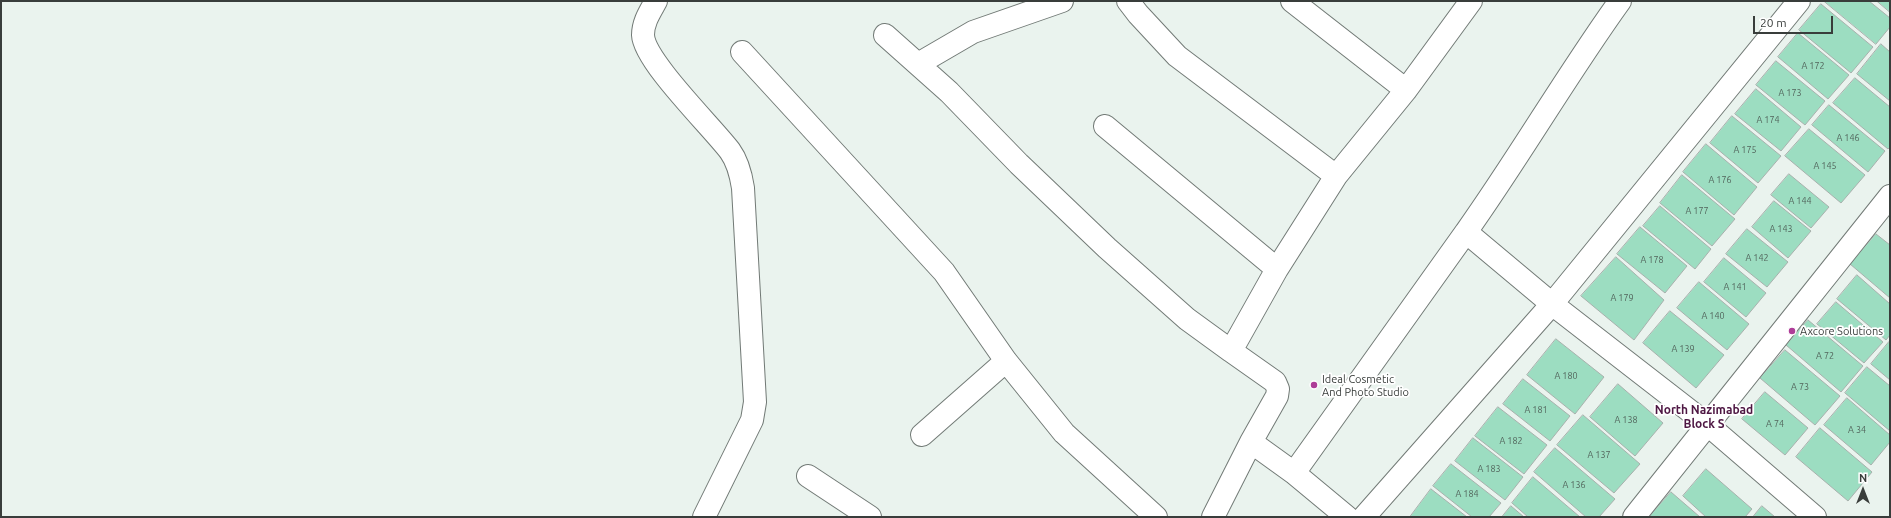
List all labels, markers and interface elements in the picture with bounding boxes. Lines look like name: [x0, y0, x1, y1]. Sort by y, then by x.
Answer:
scale bar: [1755, 8, 1835, 34]
text: 20 m: [1760, 16, 1787, 29]
house number: A 172: [1801, 61, 1825, 71]
house number: A 173: [1778, 88, 1802, 98]
house number: A 174: [1756, 115, 1780, 125]
house number: A 146: [1836, 133, 1860, 143]
house number: A 175: [1733, 145, 1757, 155]
house number: A 145: [1813, 161, 1837, 171]
house number: A 176: [1708, 175, 1732, 185]
house number: A 144: [1788, 196, 1812, 206]
house number: A 177: [1685, 206, 1709, 216]
house number: A 143: [1769, 224, 1793, 234]
house number: A 142: [1745, 253, 1769, 263]
house number: A 178: [1640, 255, 1664, 265]
house number: A 141: [1723, 282, 1747, 292]
house number: A 179: [1610, 293, 1634, 303]
house number: A 140: [1701, 311, 1725, 321]
place label: Axcore Solutions: [1800, 324, 1883, 338]
marker: Axcore Solutions: [1787, 326, 1797, 336]
house number: A 139: [1671, 344, 1695, 354]
house number: A 72: [1816, 351, 1834, 361]
house number: A 180: [1554, 371, 1578, 381]
place label: Ideal Cosmetic And Photo Studio: [1322, 372, 1409, 398]
marker: Ideal Cosmetic And Photo Studio: [1309, 380, 1319, 390]
house number: A 73: [1791, 382, 1809, 392]
district label: North Nazimabad Block S: [1655, 403, 1753, 431]
house number: A 181: [1524, 405, 1548, 415]
house number: A 138: [1614, 415, 1638, 425]
house number: A 74: [1766, 419, 1784, 429]
house number: A 34: [1848, 425, 1866, 435]
house number: A 182: [1499, 436, 1523, 446]
house number: A 137: [1587, 450, 1611, 460]
house number: A 183: [1477, 464, 1501, 474]
north arrow: [1843, 470, 1883, 510]
text: N: [1859, 472, 1867, 484]
house number: A 136: [1562, 480, 1586, 490]
house number: A 184: [1455, 489, 1479, 499]

